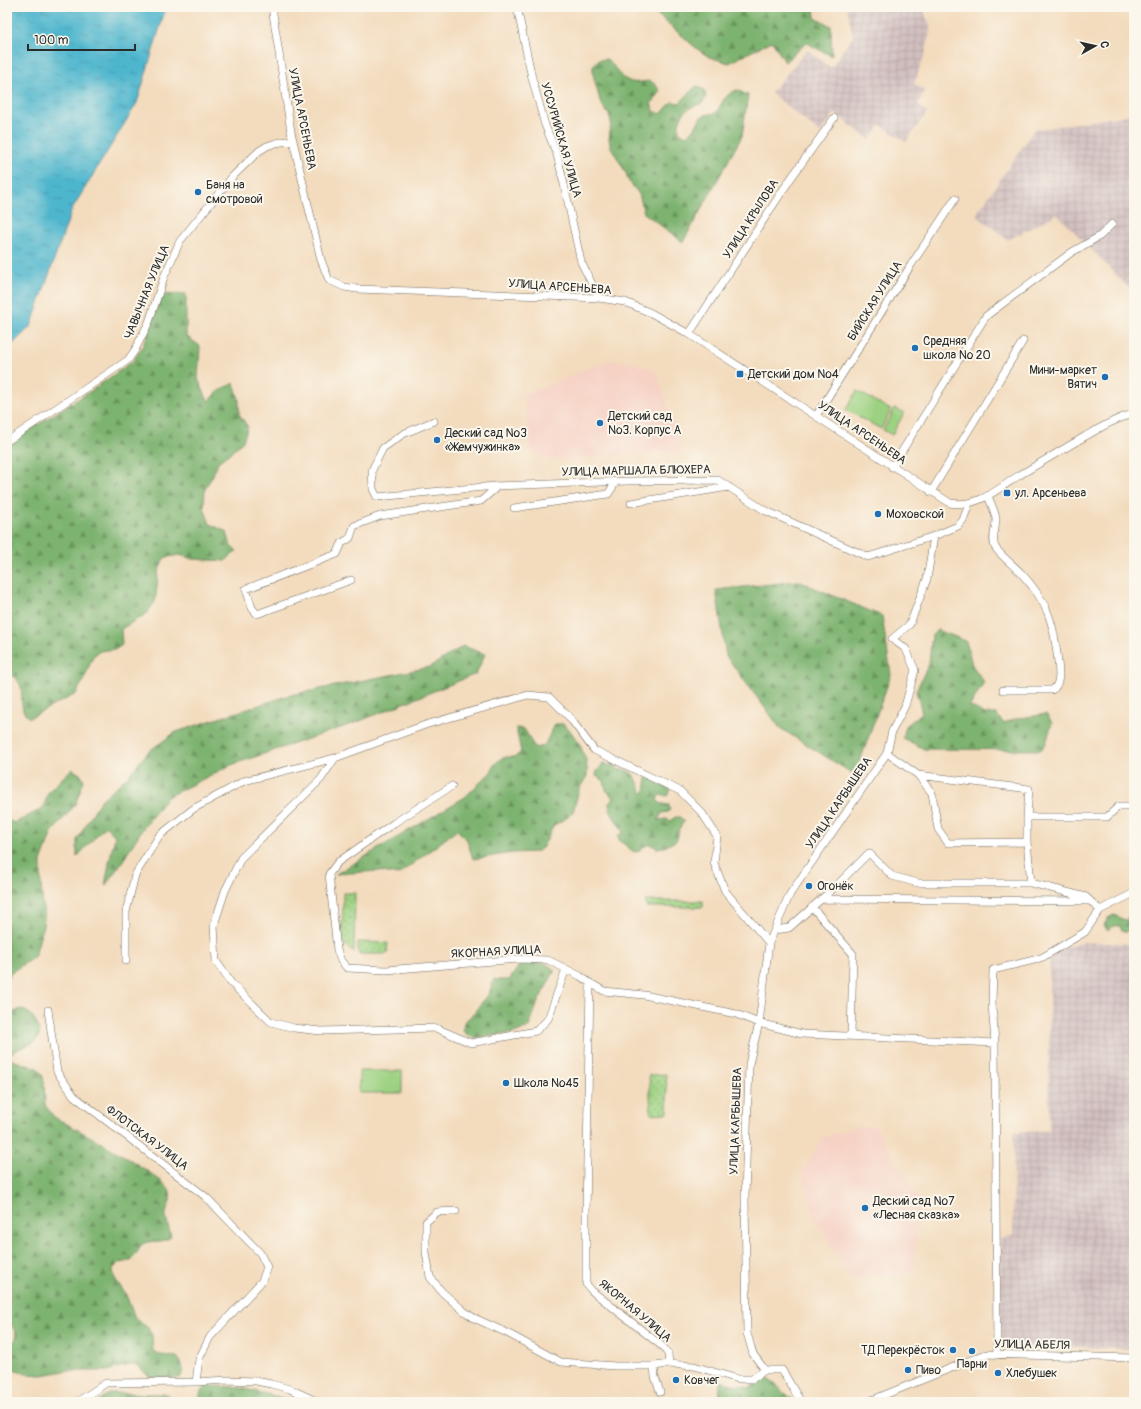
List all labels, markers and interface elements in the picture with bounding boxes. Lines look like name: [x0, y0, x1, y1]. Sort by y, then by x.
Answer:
scale bar: [28, 26, 135, 52]
north arrow: [1075, 26, 1115, 66]
text: 100 m: [34, 33, 69, 48]
text: С: [1097, 40, 1111, 49]
street label: УЛИЦА АРСЕНЬЕВА: [285, 67, 319, 171]
street label: УССУРИЙСКАЯ УЛИЦА: [537, 81, 585, 200]
street label: УЛИЦА КРЫЛОВА: [720, 176, 782, 261]
place label: Баня на смотровой: [206, 178, 263, 207]
marker: Баня на смотровой: [193, 187, 203, 197]
street label: ЧАВЫЧНАЯ УЛИЦА: [121, 242, 173, 341]
street label: БИЙСКАЯ УЛИЦА: [844, 258, 906, 344]
street label: УЛИЦА АРСЕНЬЕВА: [508, 276, 612, 298]
place label: Средняя школа № 20: [923, 334, 991, 363]
marker: Средняя школа № 20: [910, 343, 920, 353]
place label: Мини-маркет Вятич: [1029, 363, 1097, 392]
place label: Детский дом №4: [747, 367, 839, 382]
marker: Детский дом №4: [735, 369, 745, 379]
marker: Мини-маркет Вятич: [1100, 372, 1110, 382]
street label: УЛИЦА АРСЕНЬЕВА: [815, 398, 909, 468]
place label: Детский сад №3. Корпус А: [607, 409, 681, 438]
marker: Детский сад №3. Корпус А: [595, 418, 605, 428]
place label: Деский сад №3 «Жемчужинка»: [444, 426, 527, 455]
marker: Деский сад №3 «Жемчужинка»: [432, 435, 442, 445]
street label: УЛИЦА МАРШАЛА БЛЮХЕРА: [561, 462, 711, 480]
place label: ул. Арсеньева: [1014, 486, 1086, 501]
marker: ул. Арсеньева: [1002, 488, 1012, 498]
place label: Моховской: [886, 507, 944, 522]
marker: Моховской: [873, 509, 883, 519]
street label: УЛИЦА КАРБЫШЕВА: [803, 754, 875, 852]
place label: Огонёк: [817, 879, 854, 894]
marker: Огонёк: [804, 881, 814, 891]
street label: ЯКОРНАЯ УЛИЦА: [451, 942, 542, 962]
street label: УЛИЦА КАРБЫШЕВА: [727, 1067, 745, 1175]
place label: Школа №45: [514, 1076, 579, 1091]
marker: Школа №45: [501, 1078, 511, 1088]
street label: ФЛОТСКАЯ УЛИЦА: [103, 1102, 191, 1174]
place label: Деский сад №7 «Лесная сказка»: [872, 1194, 960, 1223]
marker: Деский сад №7 «Лесная сказка»: [860, 1203, 870, 1213]
street label: ЯКОРНАЯ УЛИЦА: [596, 1276, 675, 1346]
street label: УЛИЦА АБЕЛЯ: [994, 1337, 1070, 1353]
place label: ТД Перекрёсток: [861, 1343, 945, 1358]
marker: ТД Перекрёсток: [948, 1345, 958, 1355]
marker: Парни: [967, 1346, 977, 1356]
place label: Парни: [957, 1357, 988, 1372]
place label: Пиво: [916, 1363, 941, 1378]
marker: Пиво: [903, 1365, 913, 1375]
place label: Хлебушек: [1006, 1366, 1057, 1381]
marker: Хлебушек: [993, 1368, 1003, 1378]
place label: Ковчег: [684, 1373, 719, 1388]
marker: Ковчег: [671, 1375, 681, 1385]

